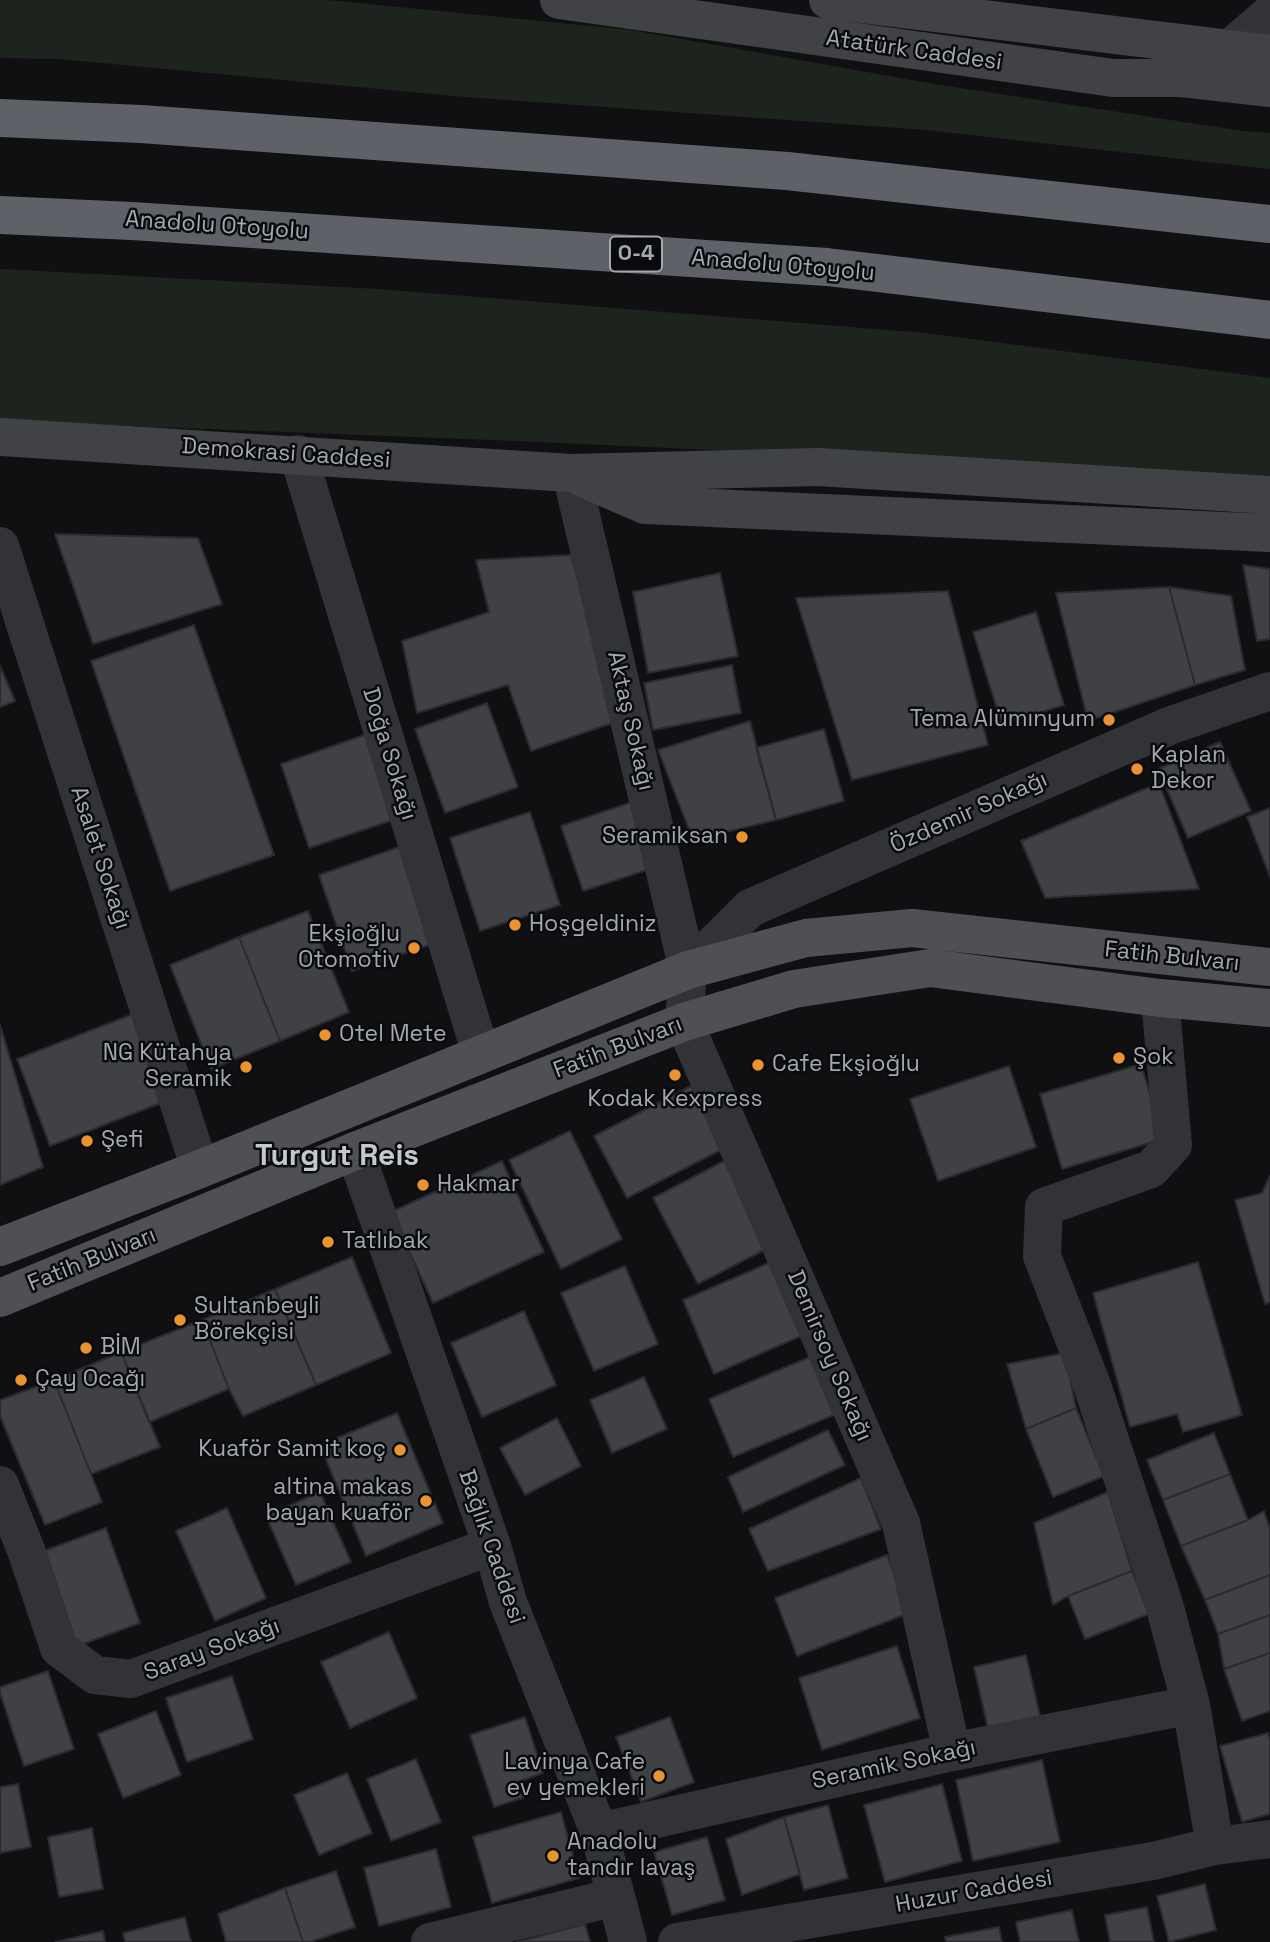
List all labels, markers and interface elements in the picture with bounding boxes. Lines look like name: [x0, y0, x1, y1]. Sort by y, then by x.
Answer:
street label: Atatürk Caddesi: [824, 25, 1004, 77]
street label: Anadolu Otoyolu: [124, 206, 310, 246]
road number: O-4: [610, 236, 662, 272]
street label: Anadolu Otoyolu: [690, 244, 876, 288]
street label: Demokrasi Caddesi: [181, 433, 391, 475]
street label: Aktaş Sokağı: [601, 649, 659, 793]
street label: Doğa Sokağı: [356, 684, 422, 824]
place label: Tema Alümınyum: [910, 706, 1095, 734]
marker: Tema Alümınyum: [1101, 712, 1117, 728]
place label: Kaplan Dekor: [1151, 742, 1226, 796]
marker: Kaplan Dekor: [1129, 761, 1145, 777]
street label: Özdemir Sokağı: [886, 766, 1052, 860]
street label: Asalet Sokağı: [64, 783, 136, 933]
place label: Seramiksan: [602, 823, 728, 851]
marker: Seramiksan: [734, 829, 750, 845]
place label: Hoşgeldiniz: [529, 911, 657, 939]
marker: Hoşgeldiniz: [507, 917, 523, 933]
place label: Ekşioğlu Otomotiv: [298, 921, 400, 975]
street label: Fatih Bulvarı: [1103, 936, 1241, 978]
marker: Ekşioğlu Otomotiv: [406, 940, 422, 956]
street label: Fatih Bulvarı: [550, 1011, 686, 1085]
place label: Otel Mete: [339, 1021, 447, 1049]
marker: Otel Mete: [317, 1027, 333, 1043]
place label: NG Kütahya Seramik: [103, 1040, 232, 1094]
place label: Şok: [1133, 1044, 1174, 1072]
marker: Şok: [1111, 1050, 1127, 1066]
place label: Cafe Ekşioğlu: [772, 1051, 920, 1079]
marker: Cafe Ekşioğlu: [750, 1057, 766, 1073]
marker: NG Kütahya Seramik: [238, 1059, 254, 1075]
marker: Kodak Kexpress: [667, 1067, 683, 1083]
place label: Kodak Kexpress: [587, 1086, 763, 1114]
place label: Şefi: [101, 1127, 144, 1155]
marker: Şefi: [79, 1133, 95, 1149]
district label: Turgut Reis: [255, 1139, 419, 1175]
place label: Hakmar: [437, 1171, 519, 1199]
marker: Hakmar: [415, 1177, 431, 1193]
street label: Fatih Bulvarı: [24, 1222, 160, 1298]
place label: Tatlıbak: [342, 1228, 428, 1256]
marker: Tatlıbak: [320, 1234, 336, 1250]
street label: Demirsoy Sokağı: [781, 1266, 877, 1446]
place label: Sultanbeyli Börekçisi: [194, 1293, 319, 1347]
marker: Sultanbeyli Börekçisi: [172, 1312, 188, 1328]
place label: BİM: [100, 1334, 141, 1362]
marker: BİM: [78, 1340, 94, 1356]
place label: Çay Ocağı: [35, 1366, 145, 1394]
marker: Çay Ocağı: [13, 1372, 29, 1388]
place label: Kuaför Samit koç: [198, 1436, 386, 1464]
marker: Kuaför Samit koç: [392, 1442, 408, 1458]
street label: Bağlık Caddesi: [452, 1466, 530, 1628]
place label: altina makas bayan kuaför: [265, 1474, 412, 1528]
marker: altina makas bayan kuaför: [418, 1493, 434, 1509]
street label: Saray Sokağı: [140, 1613, 284, 1687]
street label: Seramik Sokağı: [810, 1734, 978, 1796]
place label: Lavinya Cafe ev yemekleri: [504, 1749, 645, 1803]
marker: Lavinya Cafe ev yemekleri: [651, 1768, 667, 1784]
place label: Anadolu tandır lavaş: [567, 1829, 695, 1883]
marker: Anadolu tandır lavaş: [545, 1848, 561, 1864]
street label: Huzur Caddesi: [894, 1865, 1054, 1919]

